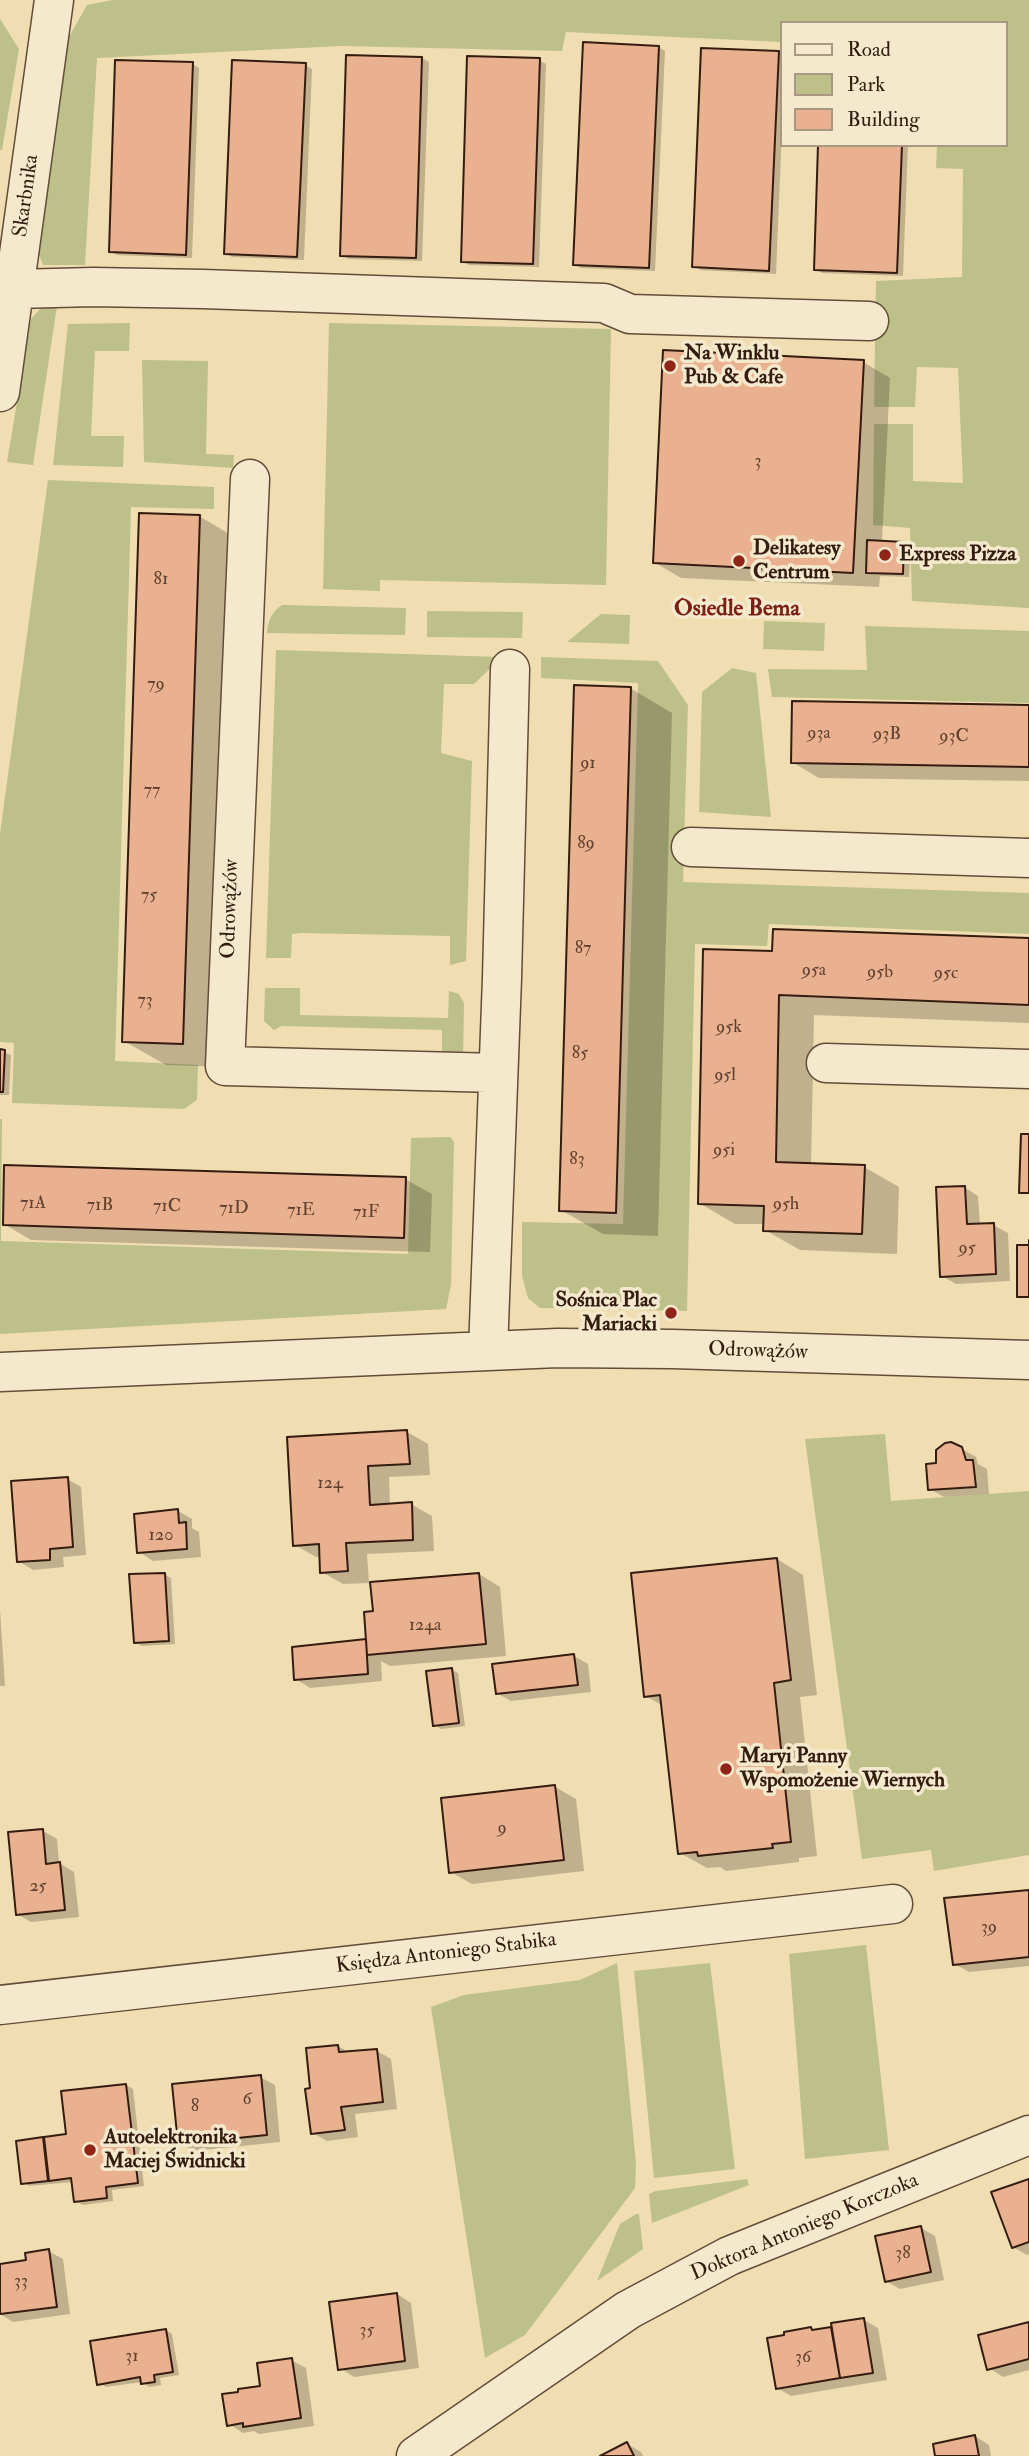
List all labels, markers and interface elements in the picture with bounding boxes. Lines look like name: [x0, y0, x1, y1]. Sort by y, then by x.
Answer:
legend: [780, 21, 1008, 147]
text: Road: [847, 36, 891, 63]
text: Park: [847, 71, 885, 98]
text: Building: [847, 106, 920, 133]
street label: Skarbnika: [9, 153, 45, 239]
place label: Na Winklu Pub & Cafe: [684, 341, 783, 391]
marker: Na Winklu Pub & Cafe: [662, 358, 678, 374]
house number: 3: [755, 451, 761, 473]
place label: Delikatesy Centrum: [753, 536, 840, 586]
place label: Express Pizza: [899, 542, 1016, 568]
marker: Express Pizza: [877, 547, 893, 563]
marker: Delikatesy Centrum: [731, 553, 747, 569]
house number: 81: [154, 569, 168, 591]
district label: Osiedle Bema: [674, 596, 800, 624]
house number: 79: [147, 674, 165, 696]
house number: 93a: [807, 723, 831, 745]
house number: 93B: [873, 724, 901, 746]
house number: 93C: [939, 726, 969, 748]
house number: 91: [580, 753, 596, 775]
house number: 77: [144, 780, 160, 802]
house number: 89: [577, 833, 595, 855]
street label: Odrowążów: [217, 859, 245, 959]
house number: 75: [141, 885, 157, 907]
house number: 87: [575, 938, 591, 960]
house number: 95a: [802, 960, 826, 982]
house number: 95b: [867, 962, 893, 984]
house number: 95c: [934, 963, 958, 985]
house number: 73: [137, 990, 153, 1012]
house number: 95k: [716, 1017, 742, 1039]
house number: 85: [572, 1043, 588, 1065]
house number: 95l: [714, 1065, 736, 1087]
house number: 95i: [713, 1140, 735, 1162]
house number: 83: [569, 1149, 585, 1171]
house number: 71A: [20, 1193, 46, 1215]
house number: 95h: [773, 1194, 799, 1216]
house number: 71B: [87, 1195, 113, 1217]
house number: 71C: [153, 1196, 181, 1218]
house number: 71D: [219, 1198, 249, 1220]
house number: 71E: [287, 1200, 315, 1222]
house number: 71F: [353, 1202, 379, 1224]
house number: 95: [958, 1238, 976, 1260]
place label: Sośnica Plac Mariacki: [555, 1288, 657, 1338]
marker: Sośnica Plac Mariacki: [663, 1305, 679, 1321]
street label: Odrowążów: [708, 1338, 808, 1366]
house number: 124: [317, 1473, 343, 1495]
house number: 120: [149, 1525, 173, 1547]
house number: 124a: [409, 1615, 441, 1637]
place label: Maryi Panny Wspomożenie Wiernych: [740, 1744, 945, 1794]
marker: Maryi Panny Wspomożenie Wiernych: [718, 1761, 734, 1777]
house number: 9: [497, 1818, 507, 1840]
house number: 25: [30, 1876, 46, 1898]
house number: 39: [981, 1917, 997, 1939]
street label: Księdza Antoniego Stabika: [334, 1928, 558, 1980]
house number: 6: [242, 2089, 252, 2111]
house number: 8: [191, 2096, 199, 2118]
place label: Autoelektronika Maciej Świdnicki: [104, 2125, 246, 2175]
marker: Autoelektronika Maciej Świdnicki: [82, 2142, 98, 2158]
street label: Doktora Antoniego Korczoka: [687, 2169, 923, 2287]
house number: 38: [895, 2243, 911, 2265]
house number: 33: [14, 2271, 28, 2293]
house number: 35: [360, 2320, 374, 2342]
house number: 31: [125, 2346, 139, 2368]
house number: 36: [795, 2347, 811, 2369]

